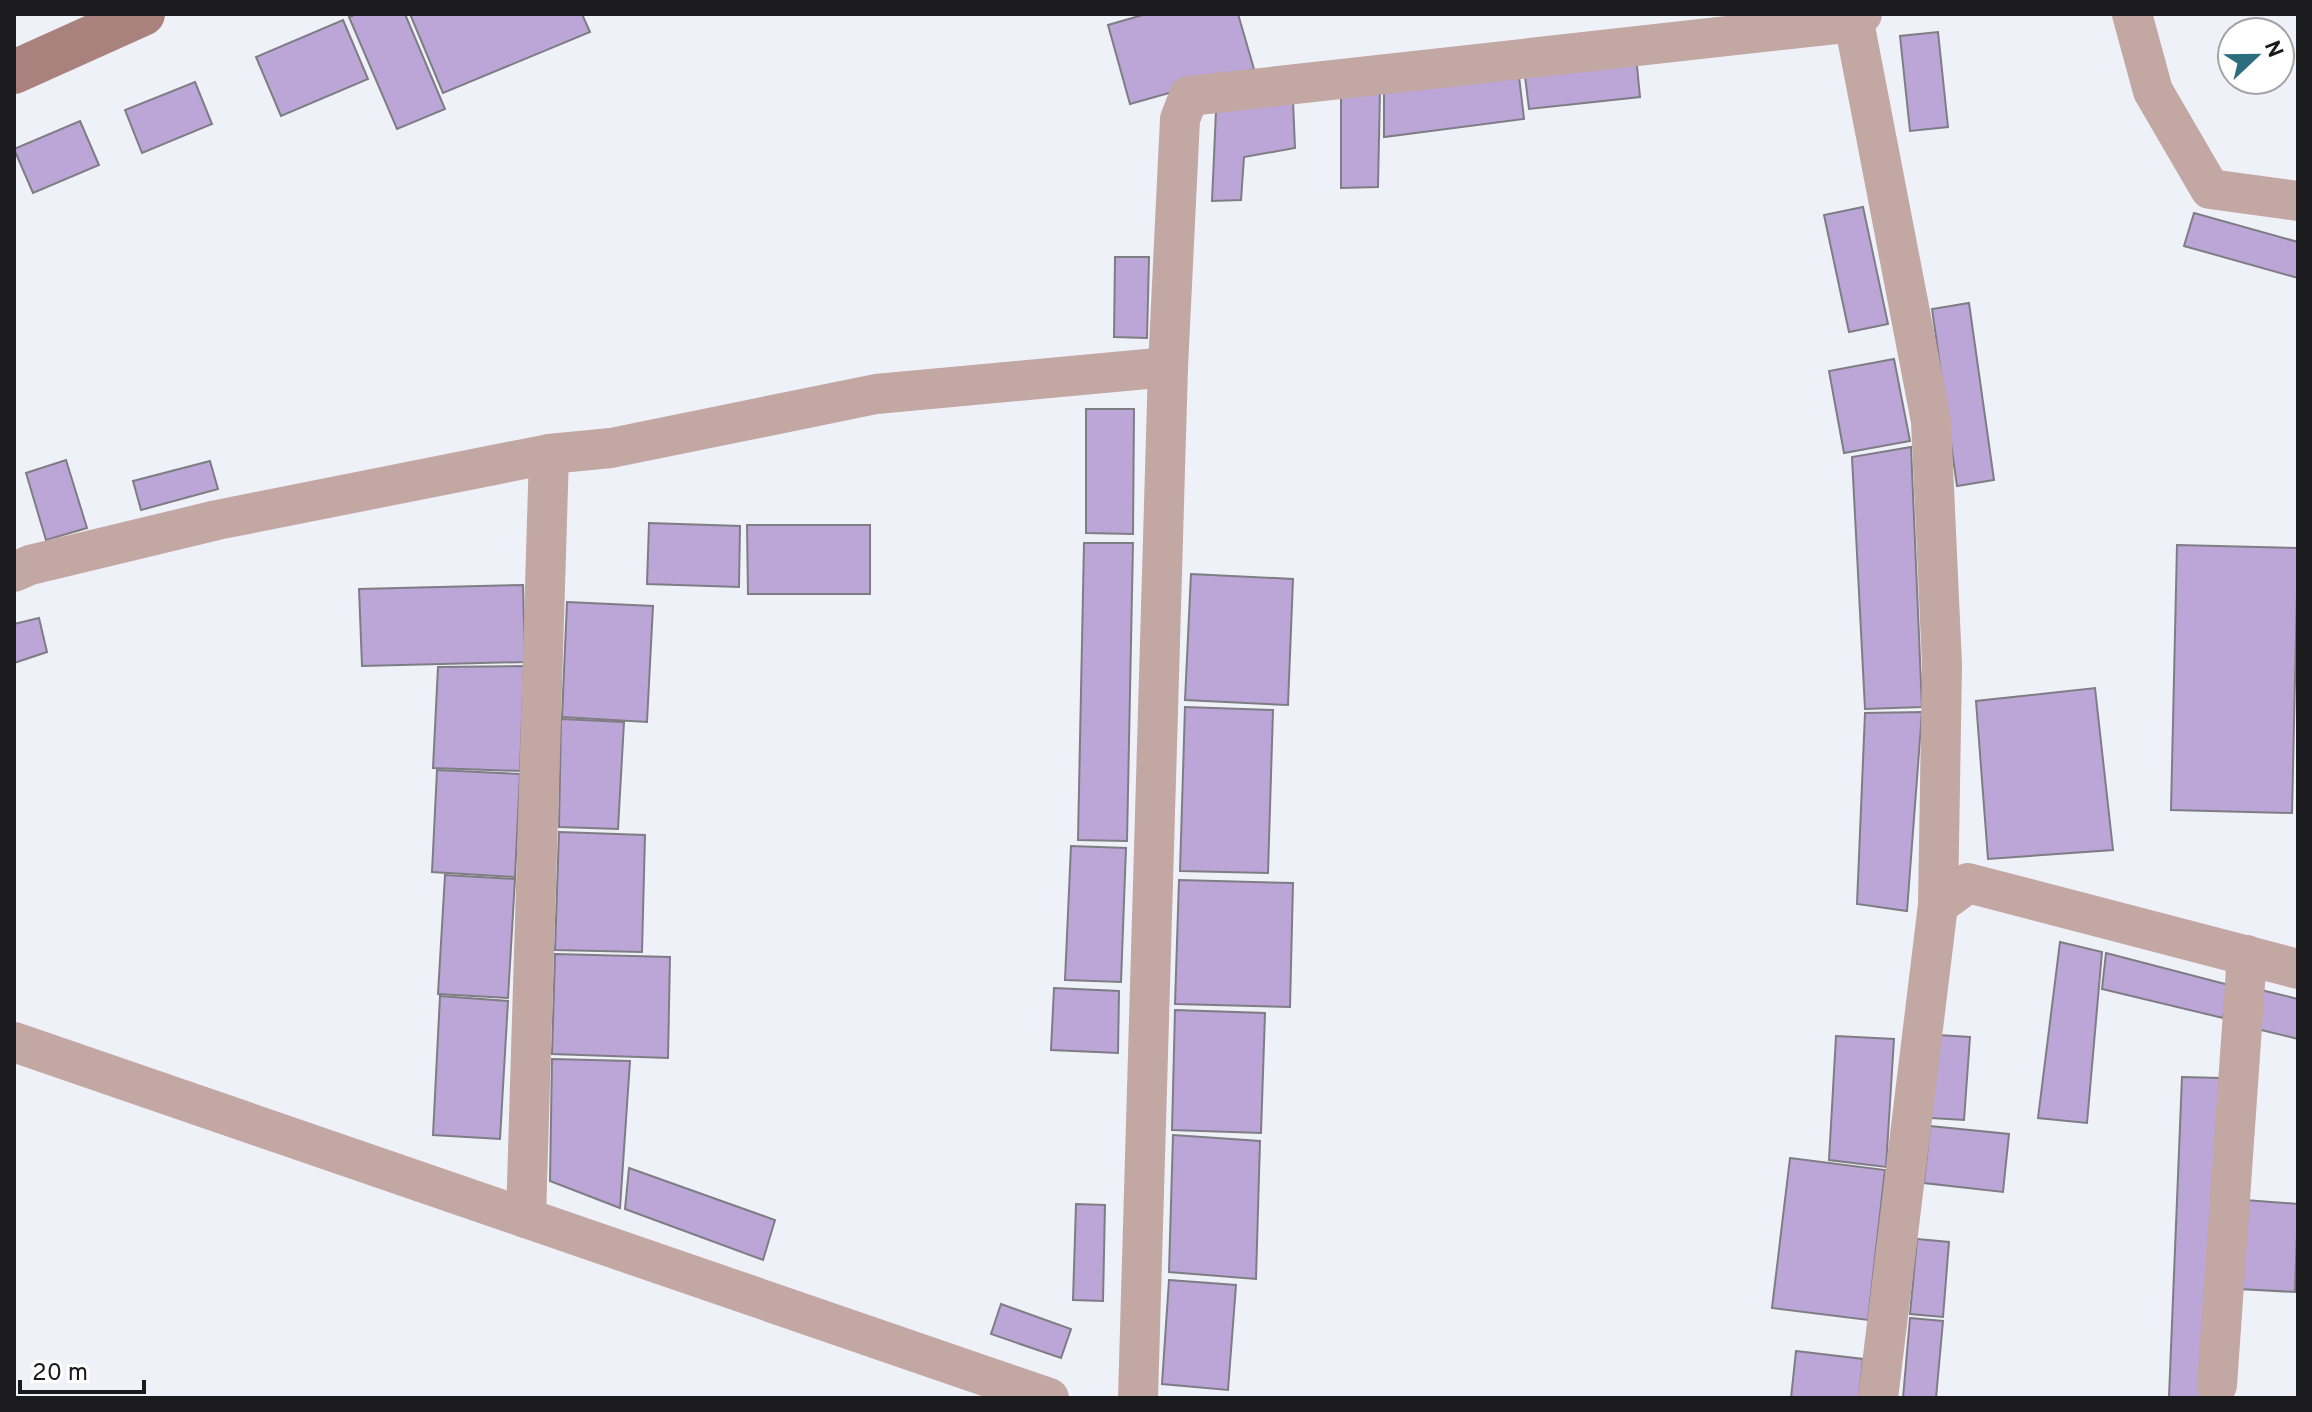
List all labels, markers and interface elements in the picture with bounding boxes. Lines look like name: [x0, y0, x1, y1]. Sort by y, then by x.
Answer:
north arrow: [2216, 16, 2296, 96]
text: N: [2257, 37, 2288, 62]
scale bar: [20, 1344, 144, 1394]
text: 20 m: [32, 1359, 88, 1389]

